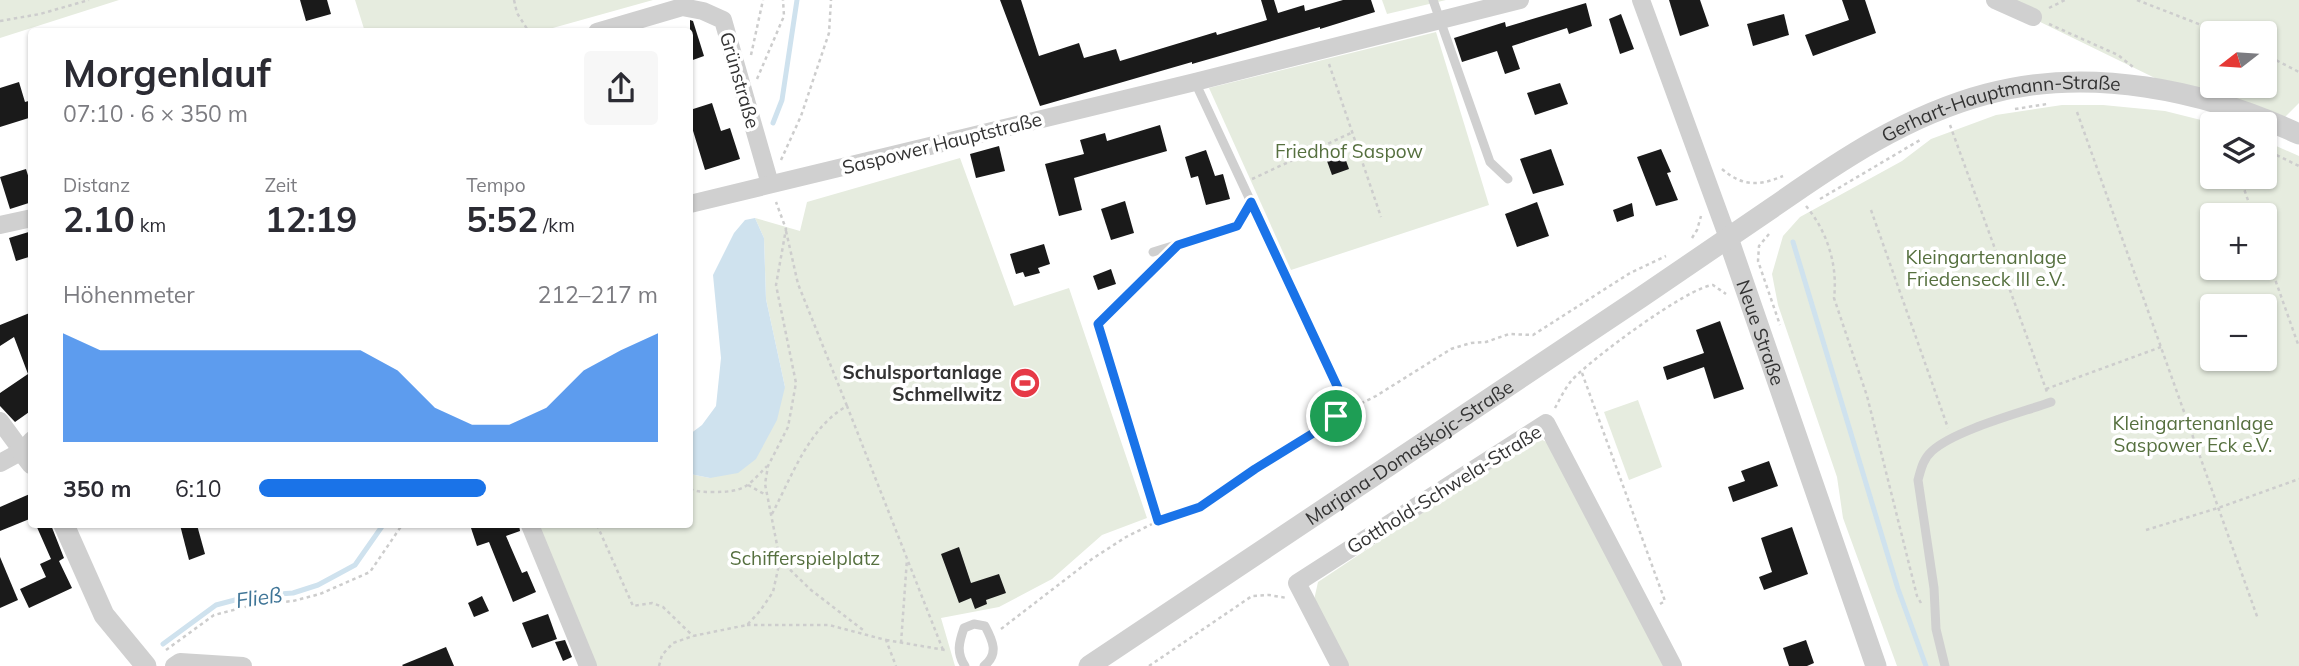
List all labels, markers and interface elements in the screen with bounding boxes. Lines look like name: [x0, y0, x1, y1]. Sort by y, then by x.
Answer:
north arrow: [2200, 21, 2277, 98]
map controls: [2200, 21, 2277, 371]
street label: Grünstraße: [715, 29, 765, 131]
text: Morgenlauf: [63, 49, 271, 97]
button: share: [584, 51, 658, 125]
street label: Gerhart-Hauptmann-Straße: [1877, 70, 2122, 147]
text: 07:10 · 6 × 350 m: [63, 99, 248, 128]
street label: Saspower Hauptstraße: [840, 107, 1044, 179]
button: layers: [2200, 112, 2277, 189]
park label: Friedhof Saspow: [1275, 139, 1423, 163]
text: Distanz: [63, 173, 130, 197]
text: Zeit: [265, 173, 297, 197]
text: Tempo: [466, 173, 526, 197]
text: 2.10: [63, 197, 135, 241]
text: 12:19: [265, 197, 357, 241]
text: 5:52: [466, 197, 538, 241]
button: +: [2200, 203, 2277, 280]
text: km: [135, 213, 166, 237]
text: /km: [538, 213, 575, 237]
park label: Kleingartenanlage Friedenseck III e.V.: [1905, 245, 2067, 291]
street label: Neue Straße: [1731, 277, 1790, 388]
text: Höhenmeter: [63, 280, 195, 309]
text: 212–217 m: [537, 280, 658, 309]
button: −: [2200, 294, 2277, 371]
place label: Schulsportanlage Schmellwitz: [842, 360, 1002, 406]
sports icon: Schulsportanlage Schmellwitz: [1008, 366, 1042, 400]
street label: Marjana-Domaškojc-Straße: [1301, 374, 1518, 530]
pin: [1306, 386, 1366, 446]
icon: arrive: [1317, 397, 1355, 435]
park label: Kleingartenanlage Saspower Eck e.V.: [2112, 411, 2274, 457]
street label: Gotthold-Schwela-Straße: [1342, 419, 1546, 559]
text: 350 m: [63, 474, 131, 503]
text: 6:10: [175, 474, 222, 503]
park label: Schifferspielplatz: [730, 546, 880, 570]
water label: Fließ: [234, 581, 284, 613]

